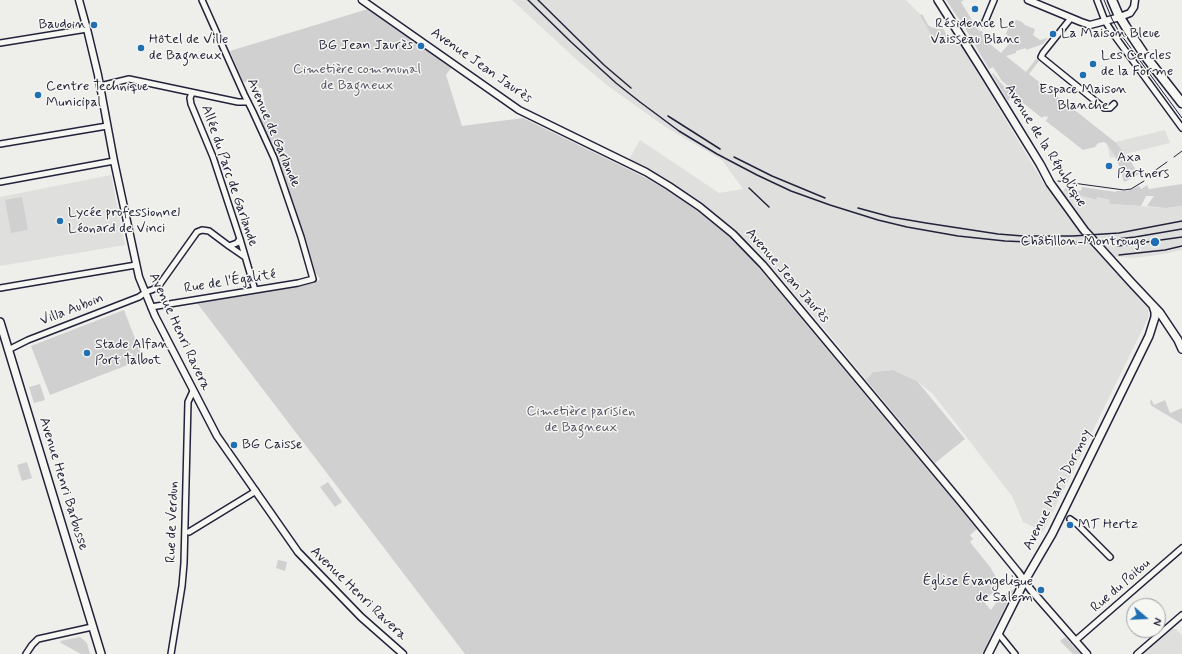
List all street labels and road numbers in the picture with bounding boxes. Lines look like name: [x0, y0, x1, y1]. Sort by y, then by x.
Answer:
street label: Avenue Jean Jaurès: [427, 25, 535, 107]
street label: Avenue de Garlande: [242, 76, 304, 190]
street label: Avenue de la République: [1000, 81, 1090, 211]
street label: Allée du Parc de Garlande: [197, 103, 261, 249]
street label: Avenue Jean Jaurès: [741, 225, 833, 327]
street label: Rue de l'Égalité: [183, 266, 277, 298]
street label: Avenue Henri Ravera: [144, 271, 214, 393]
street label: Villa Auboin: [38, 290, 106, 330]
street label: Avenue Henri Barbusse: [35, 415, 91, 553]
street label: Avenue Marx Dormoy: [1020, 427, 1096, 553]
street label: Rue de Verdun: [163, 481, 183, 563]
street label: Avenue Henri Ravera: [306, 544, 410, 644]
street label: Rue du Poitou: [1088, 556, 1154, 616]

